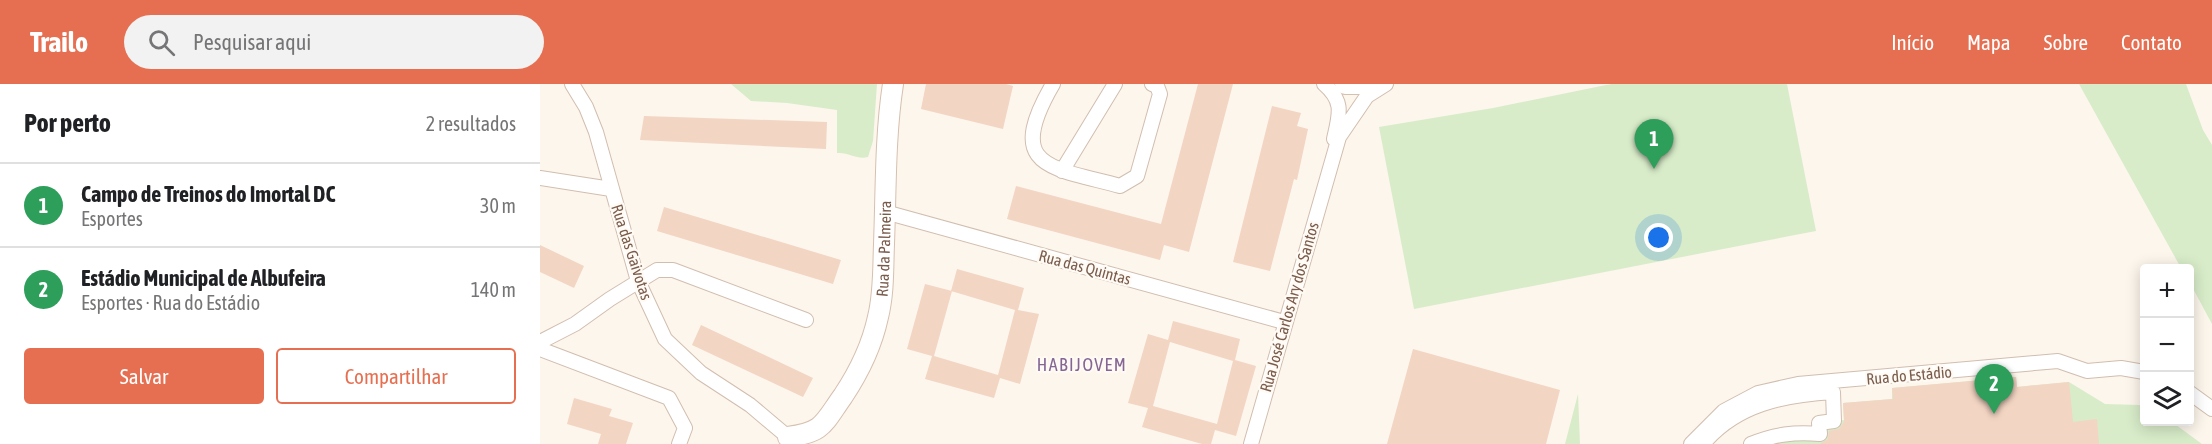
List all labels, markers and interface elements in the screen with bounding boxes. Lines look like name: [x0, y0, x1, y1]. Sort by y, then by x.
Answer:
search box: [124, 15, 544, 69]
text: Trailo: [30, 26, 88, 58]
icon: search: [145, 26, 178, 59]
text: Pesquisar aqui: [193, 29, 311, 55]
text: Início: [1891, 30, 1934, 54]
text: Mapa: [1967, 30, 2011, 54]
text: Sobre: [2044, 30, 2088, 54]
text: Contato: [2121, 30, 2182, 54]
text: Por perto: [24, 108, 111, 138]
text: 2 resultados: [426, 112, 516, 135]
pin: 1: [1634, 120, 1674, 169]
text: Campo de Treinos do Imortal DC: [81, 181, 335, 207]
text: 1: [39, 194, 48, 217]
text: 30 m: [480, 194, 516, 217]
street label: Rua da Palmeira: [873, 200, 894, 297]
street label: Rua das Gaivotas: [608, 202, 656, 302]
text: Esportes: [81, 207, 143, 230]
street label: Rua José Carlos Ary dos Santos: [1256, 220, 1323, 394]
your location: [1644, 223, 1673, 252]
street label: Rua das Quintas: [1037, 246, 1133, 288]
map controls: [2140, 264, 2194, 426]
button: +: [2140, 264, 2194, 318]
text: Estádio Municipal de Albufeira: [81, 265, 326, 291]
text: 2: [39, 278, 48, 301]
text: 140 m: [471, 278, 516, 301]
text: Esportes · Rua do Estádio: [81, 291, 260, 314]
button: −: [2140, 318, 2194, 372]
button: Salvar: [24, 348, 264, 404]
button: Compartilhar: [276, 348, 516, 404]
district label: HABIJOVEM: [1037, 354, 1127, 375]
street label: Rua do Estádio: [1865, 362, 1953, 388]
pin: 2: [1974, 364, 2014, 414]
button: layers: [2140, 372, 2194, 426]

